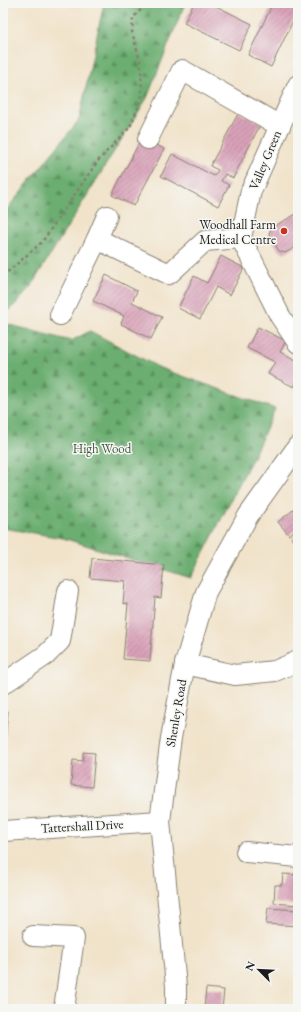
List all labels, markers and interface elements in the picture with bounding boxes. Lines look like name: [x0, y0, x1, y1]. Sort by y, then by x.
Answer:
street label: Valley Green: [245, 128, 285, 192]
place label: Woodhall Farm Medical Centre: [199, 216, 276, 248]
marker: Woodhall Farm Medical Centre: [279, 226, 289, 236]
park label: High Wood: [73, 440, 132, 457]
street label: Shenley Road: [162, 677, 190, 748]
street label: Tattershall Drive: [40, 815, 124, 837]
north arrow: [239, 950, 279, 990]
text: N: [242, 959, 258, 973]

